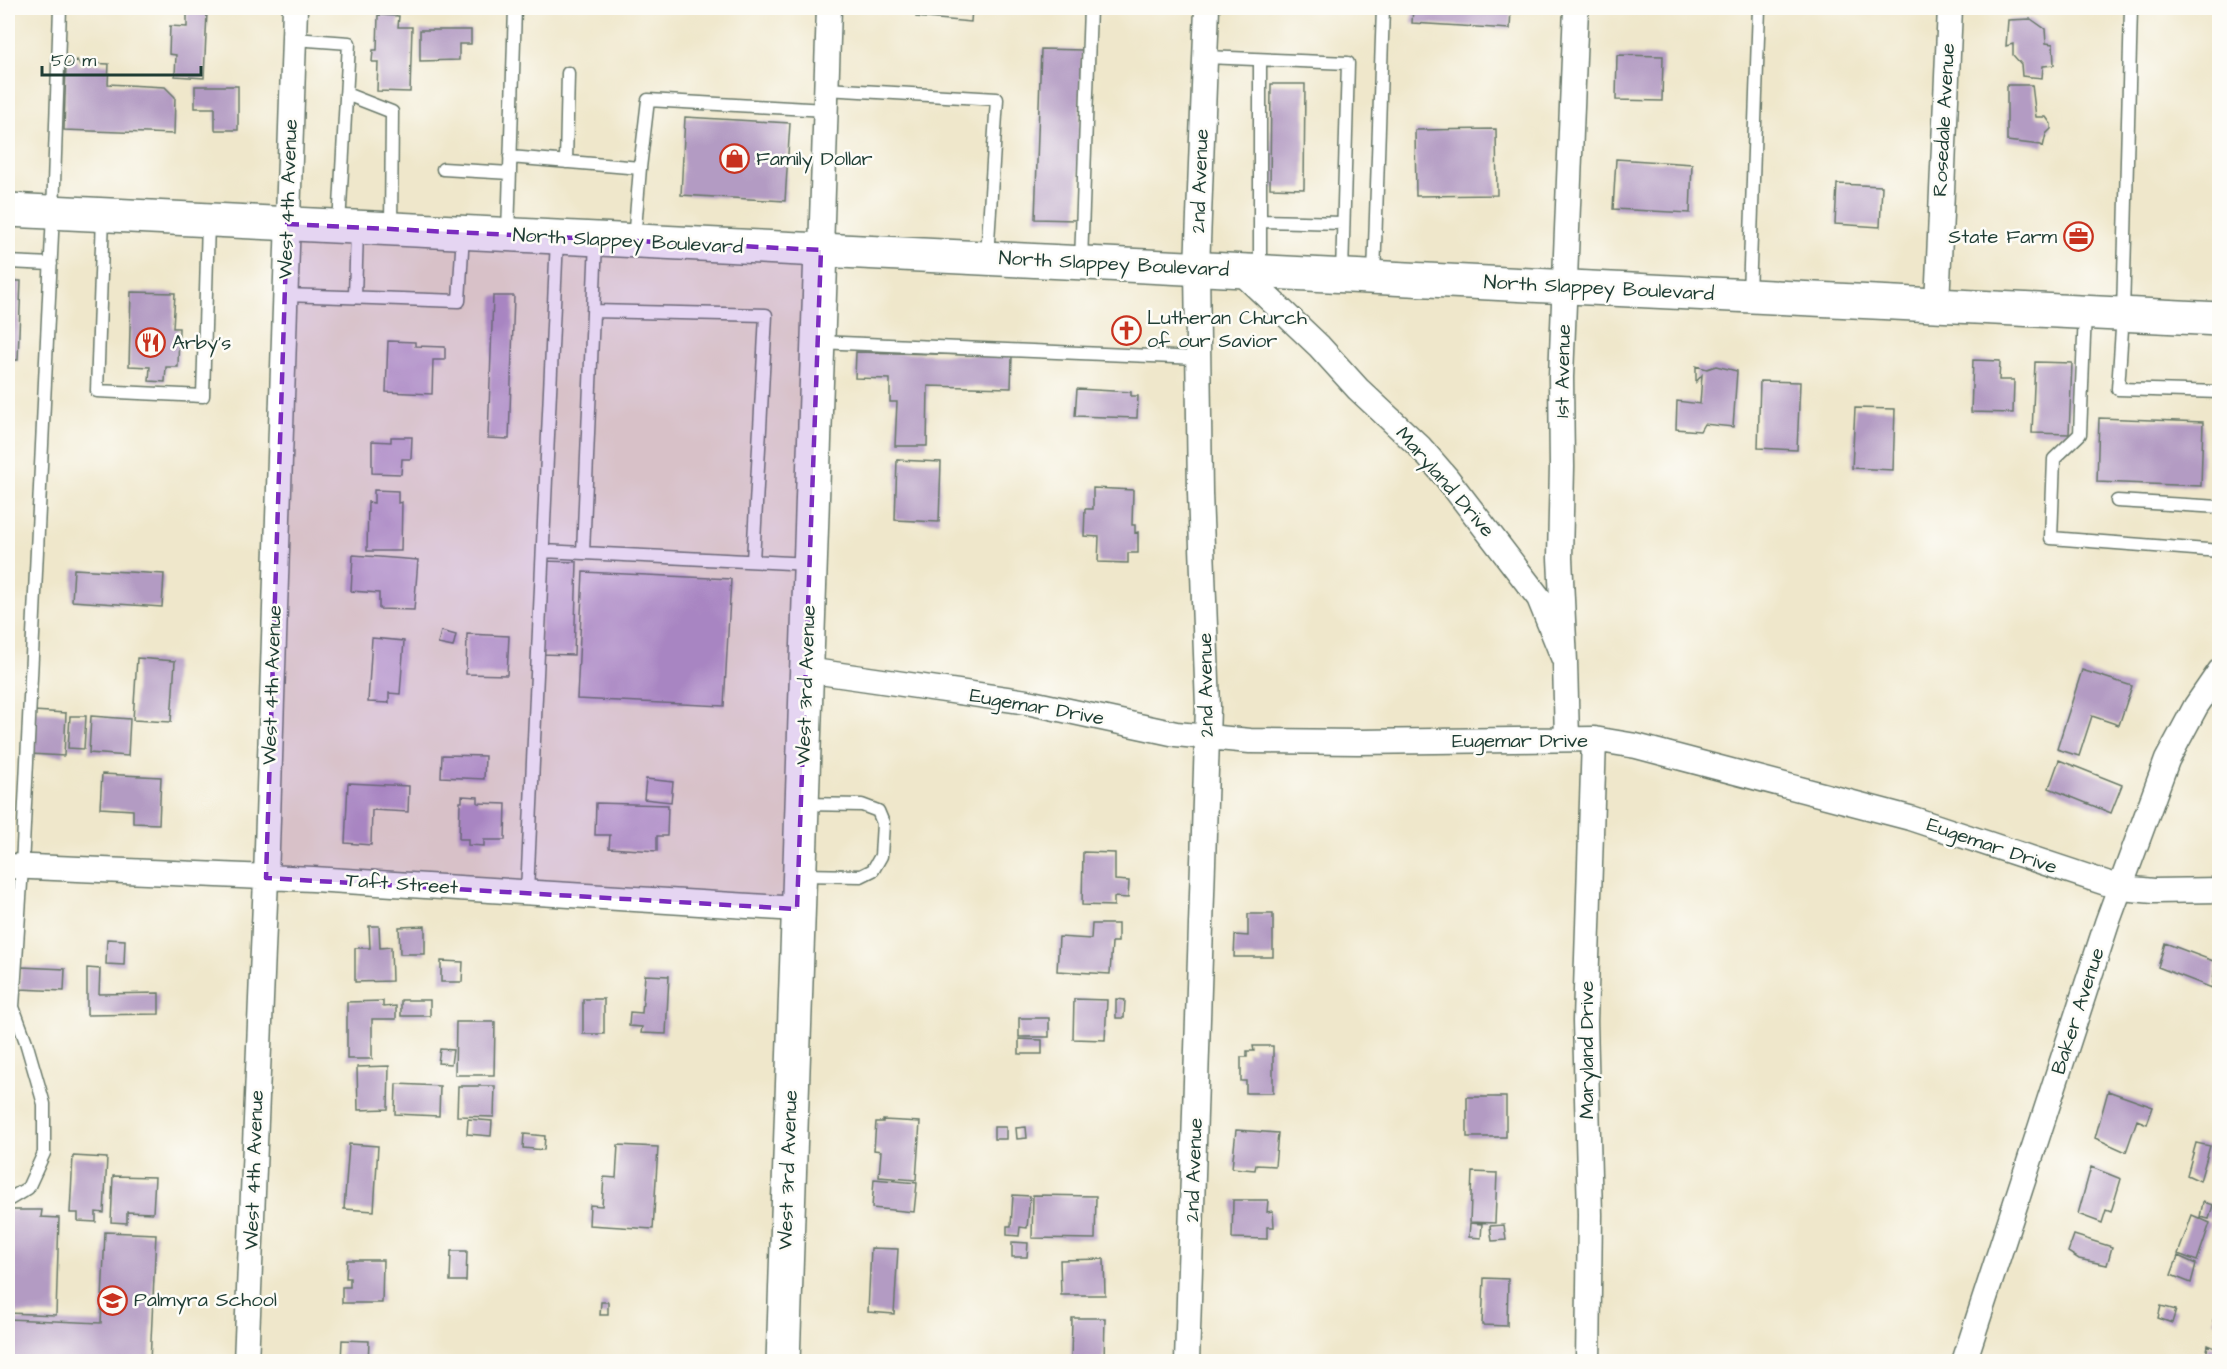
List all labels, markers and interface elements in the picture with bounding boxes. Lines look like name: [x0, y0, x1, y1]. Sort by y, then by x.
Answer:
scale bar: [42, 39, 201, 77]
street label: Rosedale Avenue: [1926, 42, 1962, 198]
text: 50 m: [51, 48, 96, 73]
street label: West 4th Avenue: [271, 118, 305, 280]
street label: 2nd Avenue: [1184, 128, 1216, 234]
shop icon: Family Dollar: [719, 143, 751, 175]
place label: Family Dollar: [756, 145, 872, 174]
street label: North Slappey Boulevard: [512, 221, 744, 262]
office icon: State Farm: [2062, 221, 2094, 253]
place label: State Farm: [1948, 223, 2057, 251]
street label: North Slappey Boulevard: [998, 244, 1230, 285]
street label: North Slappey Boulevard: [1483, 268, 1715, 309]
place label: Lutheran Church of our Savior: [1147, 304, 1307, 355]
church icon: Lutheran Church of our Savior: [1110, 314, 1142, 346]
street label: 1st Avenue: [1548, 324, 1578, 418]
restaurant icon: Arby's: [135, 327, 167, 359]
place label: Arby's: [172, 329, 231, 358]
street label: Maryland Drive: [1388, 421, 1501, 544]
street label: West 4th Avenue: [255, 604, 289, 766]
street label: West 3rd Avenue: [789, 604, 823, 766]
street label: 2nd Avenue: [1191, 632, 1221, 738]
street label: Eugemar Drive: [967, 681, 1107, 734]
street label: Eugemar Drive: [1452, 727, 1588, 756]
street label: Eugemar Drive: [1923, 811, 2061, 882]
street label: Taft Street: [345, 866, 459, 902]
street label: Baker Avenue: [2044, 944, 2112, 1078]
street label: Maryland Drive: [1573, 981, 1602, 1119]
street label: West 4th Avenue: [237, 1089, 271, 1251]
street label: West 3rd Avenue: [771, 1089, 805, 1251]
street label: 2nd Avenue: [1178, 1117, 1210, 1223]
school or university icon: Palmyra School: [97, 1284, 129, 1316]
place label: Palmyra School: [134, 1286, 277, 1315]

